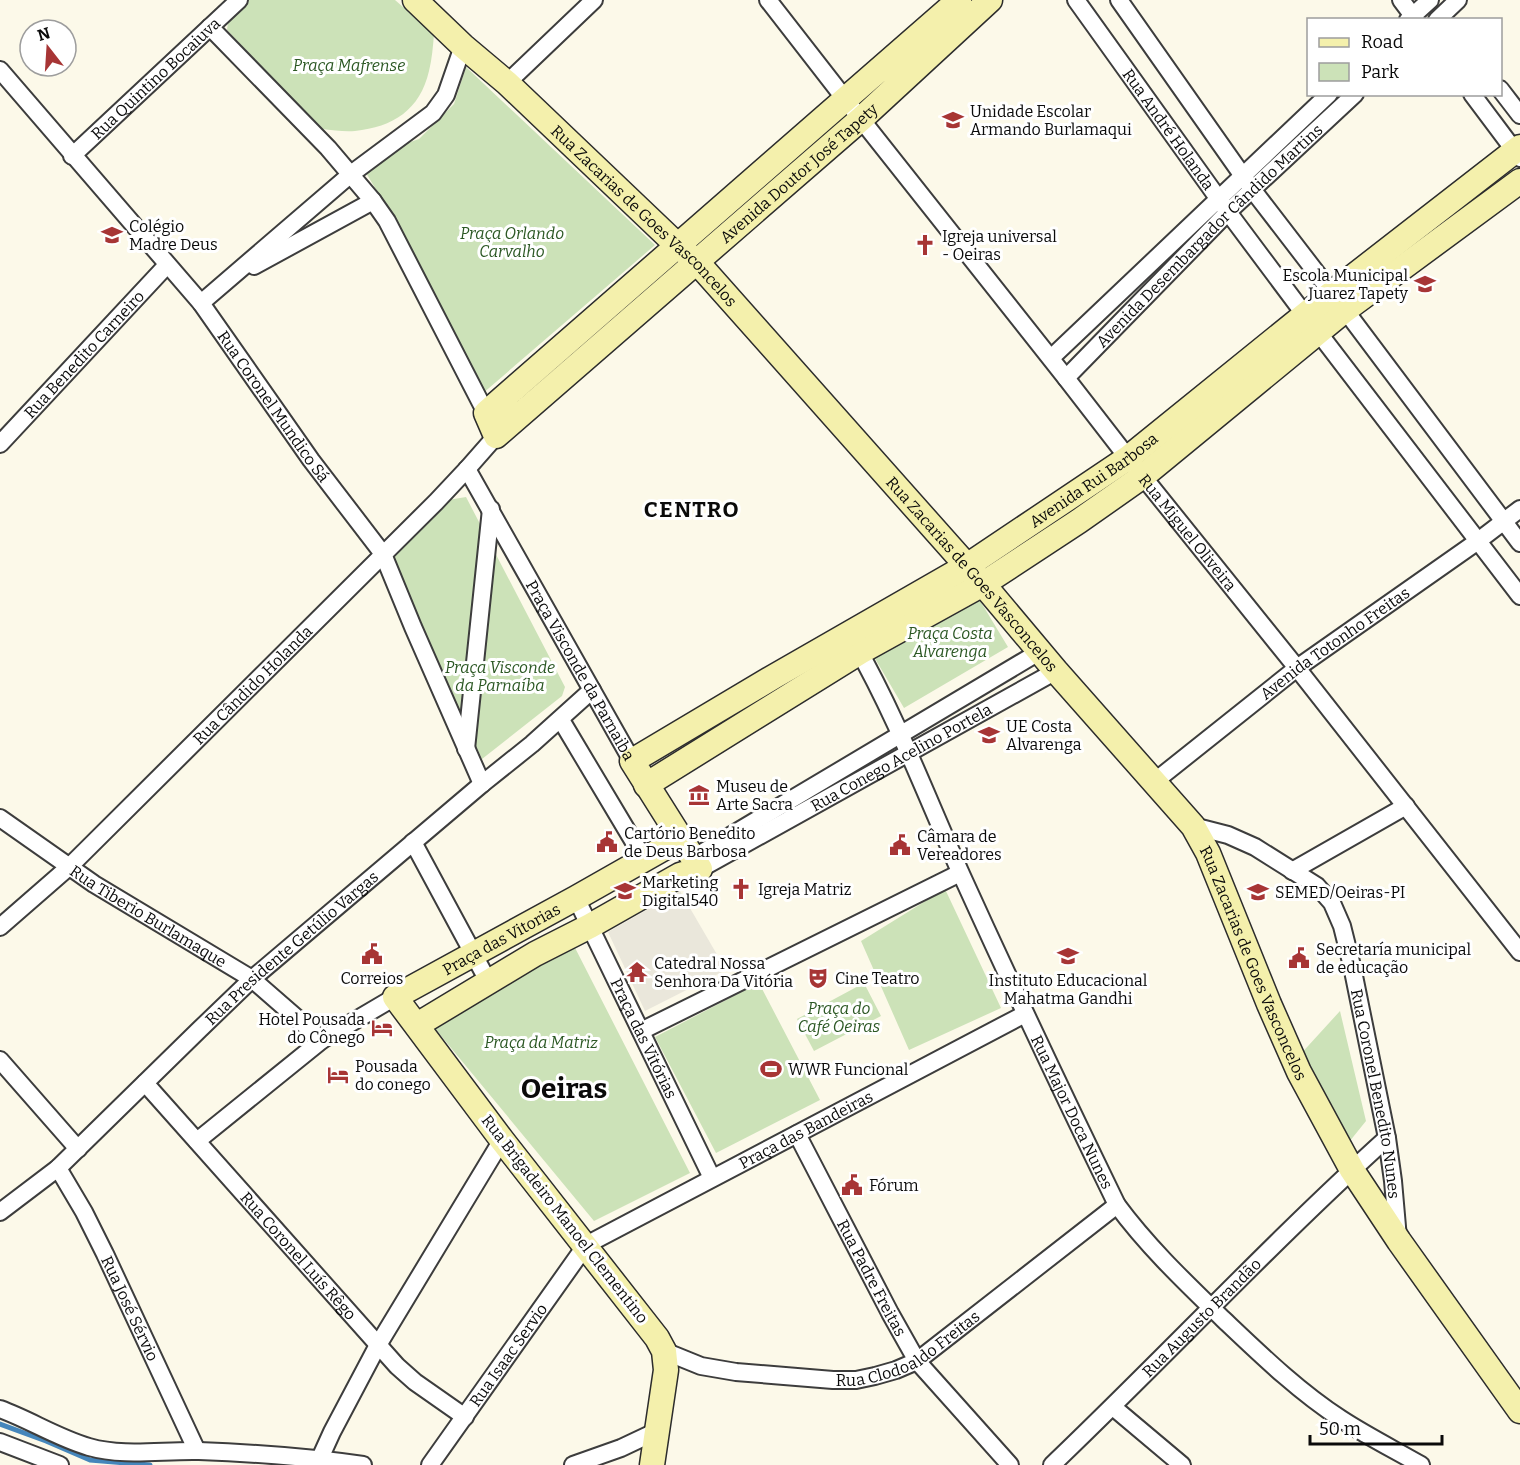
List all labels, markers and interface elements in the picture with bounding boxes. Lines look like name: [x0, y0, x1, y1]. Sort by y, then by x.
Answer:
street label: Rua Quintino Bocaiuva: [87, 13, 224, 143]
north arrow: [18, 18, 78, 78]
legend: [1307, 18, 1502, 96]
text: N: [35, 23, 52, 45]
text: Road: [1361, 31, 1404, 53]
park label: Praça Mafrense: [293, 56, 405, 75]
text: Park: [1361, 61, 1400, 83]
street label: Rua André Holanda: [1119, 65, 1219, 194]
street label: Avenida Doutor José Tapety: [716, 99, 882, 247]
place label: Unidade Escolar Armando Burlamaqui: [970, 102, 1132, 139]
school or university icon: Unidade Escolar Armando Burlamaqui: [941, 108, 965, 132]
street label: Avenida Desembargador Cândido Martins: [1092, 120, 1326, 351]
street label: Rua Zacarias de Goes Vasconcelos: [547, 121, 741, 310]
place label: Colégio Madre Deus: [129, 217, 218, 254]
school or university icon: Colégio Madre Deus: [100, 223, 124, 247]
park label: Praça Orlando Carvalho: [460, 224, 564, 261]
place label: Igreja universal - Oeiras: [942, 227, 1057, 264]
church icon: Igreja universal - Oeiras: [913, 233, 937, 257]
place label: Escola Municipal Juarez Tapety: [1283, 266, 1409, 303]
school or university icon: Escola Municipal Juarez Tapety: [1413, 272, 1437, 296]
street label: Rua Benedito Carneiro: [20, 286, 148, 422]
street label: Rua Coronel Mundico Sá: [214, 327, 334, 486]
street label: Avenida Rui Barbosa: [1026, 428, 1162, 531]
street label: Rua Miguel Oliveira: [1135, 470, 1241, 595]
street label: Rua Zacarias de Goes Vasconcelos: [882, 472, 1062, 675]
district label: CENTRO: [644, 496, 740, 523]
street label: Praça Visconde da Parnaiba: [522, 577, 639, 764]
street label: Avenida Totonho Freitas: [1256, 583, 1413, 703]
street label: Rua Cândido Holanda: [189, 621, 316, 748]
park label: Praça Costa Alvarenga: [907, 624, 993, 661]
park label: Praça Visconde da Parnaíba: [445, 658, 555, 695]
street label: Rua Conego Acelino Portela: [807, 699, 995, 815]
place label: UE Costa Alvarenga: [1006, 717, 1082, 754]
school or university icon: UE Costa Alvarenga: [977, 723, 1001, 747]
place label: Museu de Arte Sacra: [716, 777, 793, 814]
museum icon: Museu de Arte Sacra: [687, 783, 711, 807]
place label: Cartório Benedito de Deus Barbosa: [624, 824, 755, 861]
place label: Câmara de Vereadores: [917, 827, 1002, 864]
public building icon: Cartório Benedito de Deus Barbosa: [595, 830, 619, 854]
public building icon: Câmara de Vereadores: [888, 833, 912, 857]
street label: Rua Zacarias de Goes Vasconcelos: [1196, 842, 1311, 1083]
street label: Rua Tiberio Burlamaque: [67, 861, 230, 971]
street label: Rua Presidente Getúlio Vargas: [201, 867, 382, 1029]
place label: Marketing Digital540: [642, 873, 719, 910]
church icon: Igreja Matriz: [729, 877, 753, 901]
school or university icon: Marketing Digital540: [613, 879, 637, 903]
place label: Igreja Matriz: [758, 880, 852, 899]
school or university icon: SEMED/Oeiras-PI: [1246, 880, 1270, 904]
place label: SEMED/Oeiras-PI: [1275, 883, 1405, 902]
street label: Praça das Vitorias: [439, 899, 563, 979]
place label: Secretaría municipal de educação: [1316, 940, 1471, 977]
public building icon: Correios: [360, 942, 384, 966]
school or university icon: Instituto Educacional Mahatma Gandhi: [1056, 944, 1080, 968]
public building icon: Secretaría municipal de educação: [1287, 946, 1311, 970]
place label: Catedral Nossa Senhora Da Vitória: [654, 954, 793, 991]
temple icon: Catedral Nossa Senhora Da Vitória: [625, 960, 649, 984]
theatre icon: Cine Teatro: [806, 966, 830, 990]
place label: Correios: [340, 969, 404, 988]
place label: Cine Teatro: [835, 969, 919, 988]
place label: Instituto Educacional Mahatma Gandhi: [989, 971, 1148, 1008]
street label: Praça das Vitórias: [607, 975, 681, 1102]
street label: Rua Coronel Benedito Nunes: [1347, 987, 1404, 1199]
park label: Praça do Café Oeiras: [798, 999, 881, 1036]
place label: Hotel Pousada do Cônego: [258, 1010, 365, 1047]
hotel icon: Hotel Pousada do Cônego: [370, 1016, 394, 1040]
street label: Rua Major Doca Nunes: [1027, 1032, 1117, 1192]
park label: Praça da Matriz: [484, 1033, 598, 1052]
place label: Pousada do conego: [355, 1057, 431, 1094]
sports icon: WWR Funcional: [759, 1057, 783, 1081]
place label: WWR Funcional: [788, 1060, 909, 1079]
hotel icon: Pousada do conego: [326, 1063, 350, 1087]
district label: Oeiras: [521, 1072, 607, 1105]
street label: Praça das Bandeiras: [736, 1086, 876, 1172]
street label: Rua Brigadeiro Manoel Clementino: [478, 1111, 652, 1327]
public building icon: Fórum: [840, 1173, 864, 1197]
place label: Fórum: [869, 1176, 919, 1195]
street label: Rua Coronel Luís Rêgo: [237, 1188, 361, 1323]
street label: Rua Padre Freitas: [833, 1216, 910, 1339]
street label: Rua José Sérvio: [98, 1253, 163, 1364]
street label: Rua Augusto Brandão: [1138, 1254, 1265, 1381]
street label: Rua Isaac Servio: [465, 1300, 551, 1410]
street label: Rua Clodoaldo Freitas: [836, 1306, 983, 1390]
scale bar: [1310, 1408, 1442, 1446]
text: 50 m: [1319, 1418, 1361, 1440]

